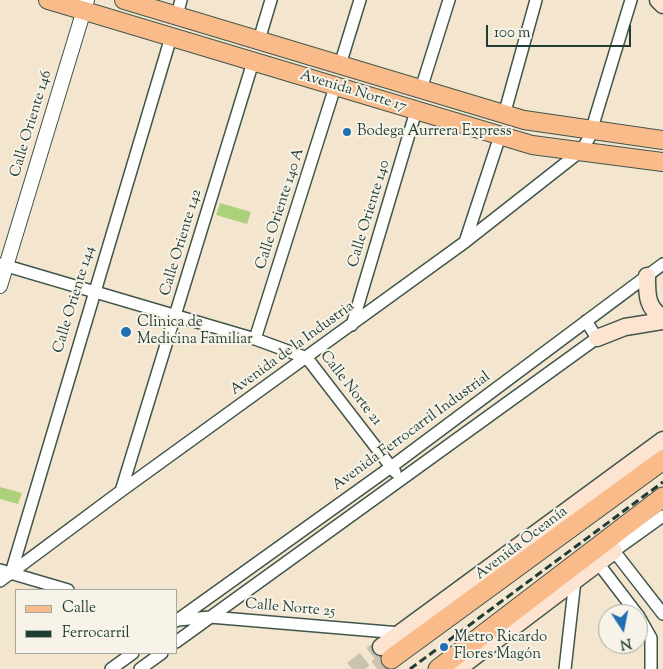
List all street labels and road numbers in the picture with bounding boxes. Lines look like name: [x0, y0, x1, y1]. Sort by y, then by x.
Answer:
street label: Avenida Norte 17: [297, 67, 409, 117]
street label: Calle Oriente 146: [7, 68, 57, 180]
street label: Calle Oriente 140 A: [253, 146, 309, 272]
street label: Calle Oriente 140: [345, 158, 395, 270]
street label: Calle Oriente 142: [157, 188, 207, 298]
street label: Calle Oriente 144: [50, 244, 100, 356]
street label: Avenida de la Industria: [228, 298, 358, 400]
street label: Calle Norte 21: [315, 348, 385, 430]
street label: Avenida Ferrocarril Industrial: [329, 369, 495, 495]
street label: Avenida Oceanía: [472, 503, 572, 585]
street label: Calle Norte 25: [244, 596, 336, 622]

